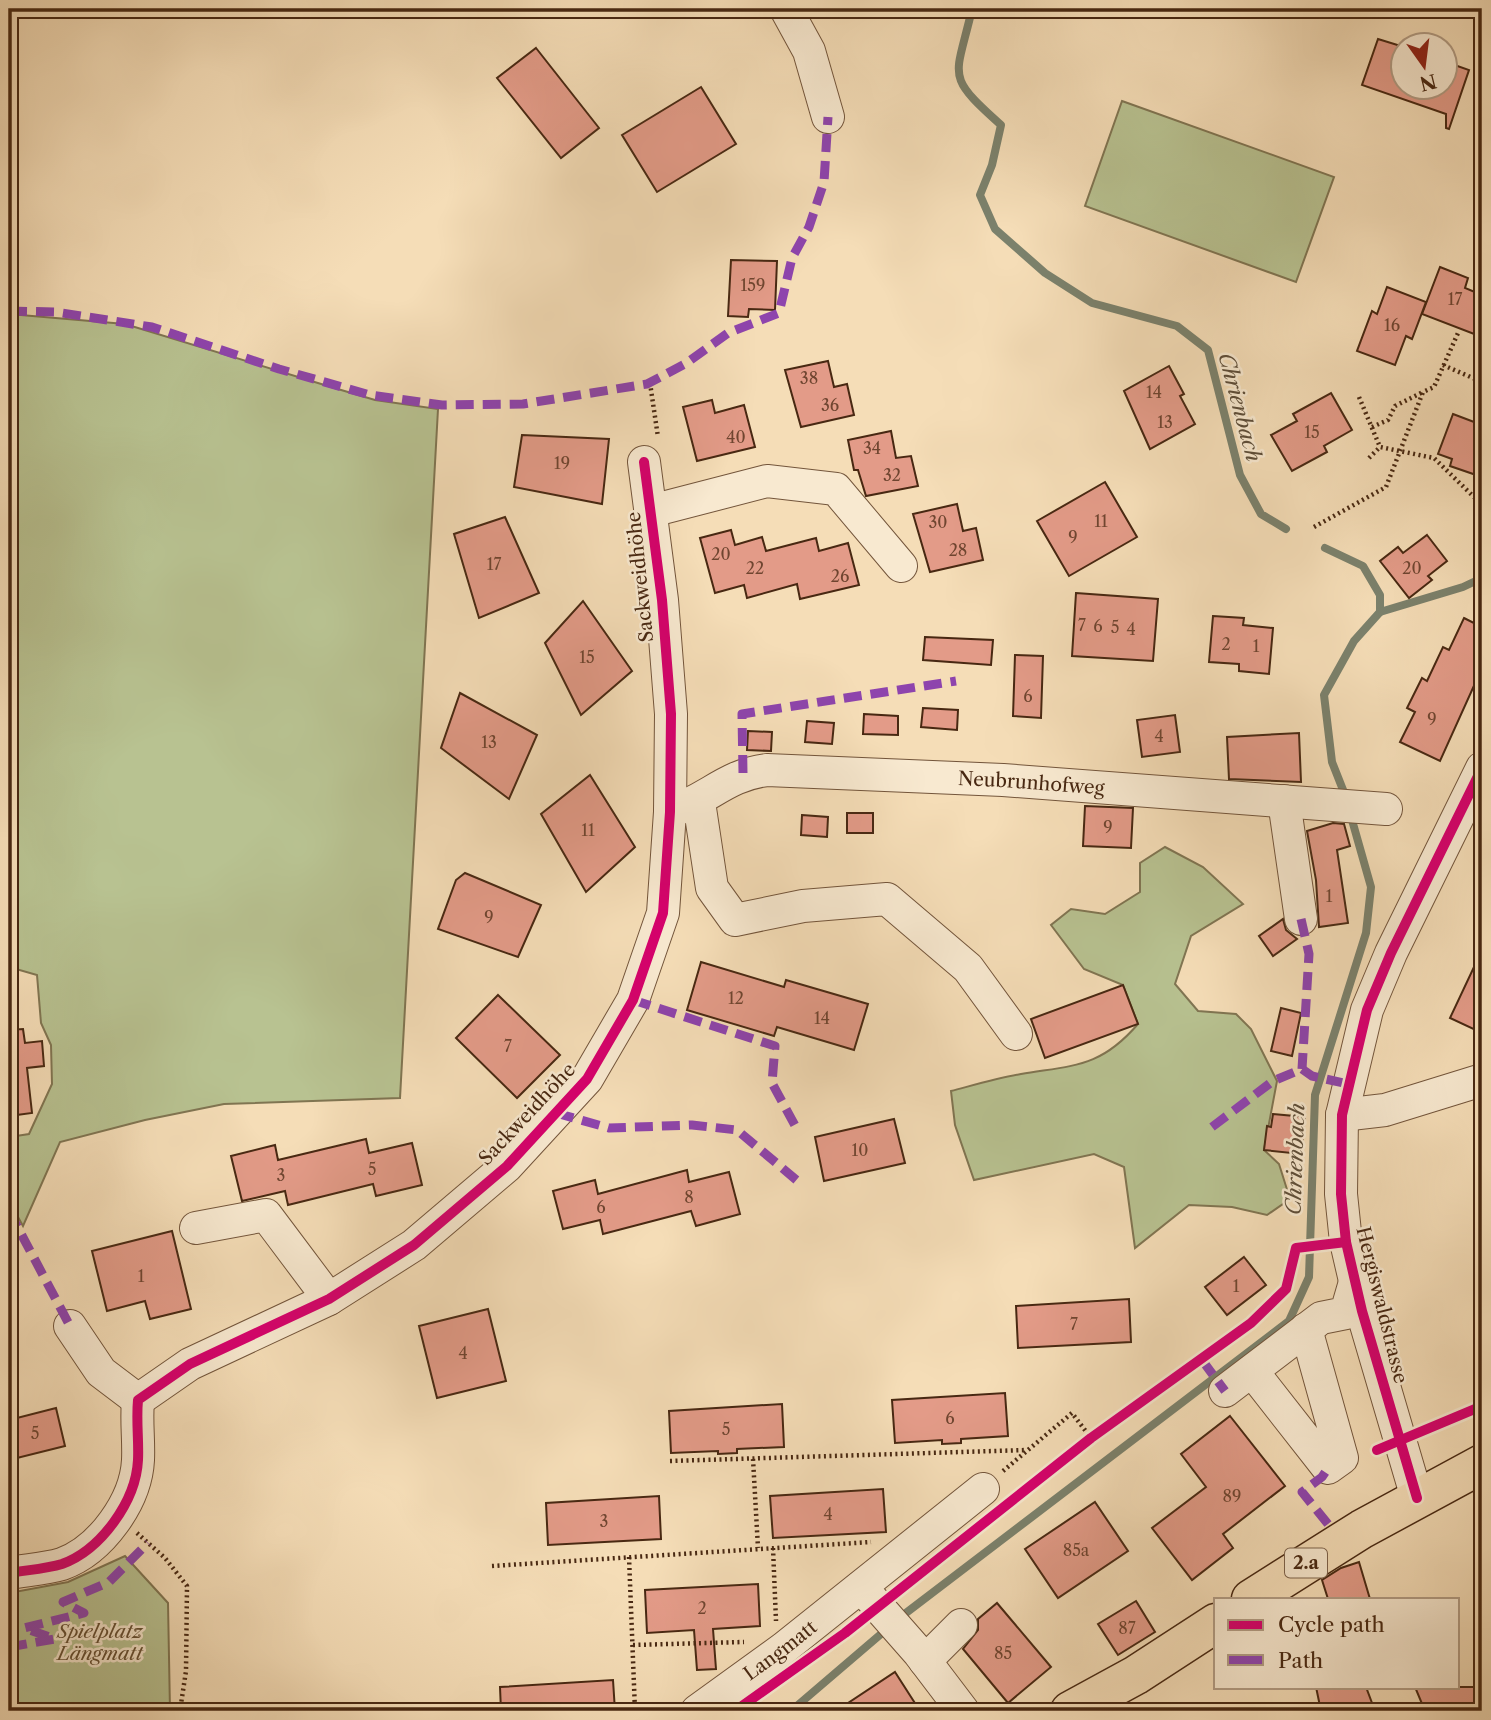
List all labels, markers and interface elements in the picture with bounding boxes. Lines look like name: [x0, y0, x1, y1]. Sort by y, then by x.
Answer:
north arrow: [1390, 32, 1460, 102]
text: N: [1417, 69, 1439, 95]
house number: 159: [741, 275, 765, 295]
house number: 17: [1448, 289, 1462, 309]
house number: 16: [1384, 315, 1400, 335]
water label: Chrienbach: [1213, 350, 1267, 464]
house number: 38: [800, 368, 818, 388]
house number: 14: [1146, 382, 1162, 402]
house number: 36: [821, 395, 839, 415]
house number: 13: [1157, 412, 1173, 432]
house number: 15: [1304, 422, 1320, 442]
house number: 40: [726, 427, 746, 447]
house number: 34: [863, 438, 881, 458]
house number: 19: [554, 453, 570, 473]
house number: 32: [883, 465, 901, 485]
street label: Sackweidhöhe: [622, 511, 658, 643]
house number: 11: [1094, 511, 1108, 531]
house number: 30: [929, 512, 947, 532]
house number: 9: [1068, 527, 1078, 547]
house number: 28: [949, 540, 967, 560]
house number: 20: [711, 544, 731, 564]
house number: 17: [487, 554, 501, 574]
house number: 22: [746, 558, 764, 578]
house number: 20: [1402, 558, 1422, 578]
house number: 26: [831, 566, 849, 586]
house number: 7: [1078, 615, 1086, 635]
house number: 6: [1093, 616, 1103, 636]
house number: 5: [1111, 617, 1119, 637]
house number: 4: [1126, 619, 1136, 639]
house number: 2: [1221, 634, 1231, 654]
house number: 1: [1253, 636, 1260, 656]
house number: 15: [579, 647, 595, 667]
house number: 6: [1023, 686, 1033, 706]
house number: 9: [1427, 709, 1437, 729]
house number: 4: [1154, 726, 1164, 746]
house number: 13: [481, 732, 497, 752]
street label: Neubrunhofweg: [958, 767, 1106, 799]
house number: 9: [1103, 817, 1113, 837]
house number: 11: [581, 820, 595, 840]
house number: 1: [1326, 886, 1333, 906]
house number: 9: [484, 907, 494, 927]
house number: 12: [728, 988, 744, 1008]
house number: 14: [814, 1008, 830, 1028]
house number: 7: [504, 1036, 512, 1056]
street label: Sackweidhöhe: [474, 1058, 580, 1170]
water label: Chrienbach: [1281, 1103, 1309, 1215]
house number: 10: [852, 1140, 868, 1160]
house number: 5: [368, 1159, 376, 1179]
house number: 3: [277, 1165, 285, 1185]
house number: 8: [684, 1187, 694, 1207]
house number: 6: [596, 1197, 606, 1217]
street label: Hergiswaldstrasse: [1351, 1224, 1413, 1386]
house number: 1: [138, 1266, 145, 1286]
house number: 1: [1233, 1276, 1240, 1296]
house number: 7: [1070, 1314, 1078, 1334]
house number: 4: [458, 1343, 468, 1363]
house number: 6: [945, 1408, 955, 1428]
house number: 5: [722, 1419, 730, 1439]
house number: 5: [31, 1423, 39, 1443]
house number: 89: [1223, 1486, 1241, 1506]
house number: 4: [823, 1504, 833, 1524]
house number: 3: [600, 1511, 608, 1531]
house number: 85a: [1063, 1540, 1090, 1560]
road number: 2.a: [1285, 1548, 1327, 1578]
house number: 2: [697, 1598, 707, 1618]
legend: [1214, 1598, 1460, 1688]
text: Cycle path: [1278, 1612, 1385, 1637]
street label: Langmatt: [739, 1615, 821, 1685]
house number: 87: [1118, 1618, 1136, 1638]
park label: Spielplatz Längmatt: [55, 1620, 145, 1665]
house number: 85: [994, 1643, 1012, 1663]
text: Path: [1278, 1648, 1323, 1673]

